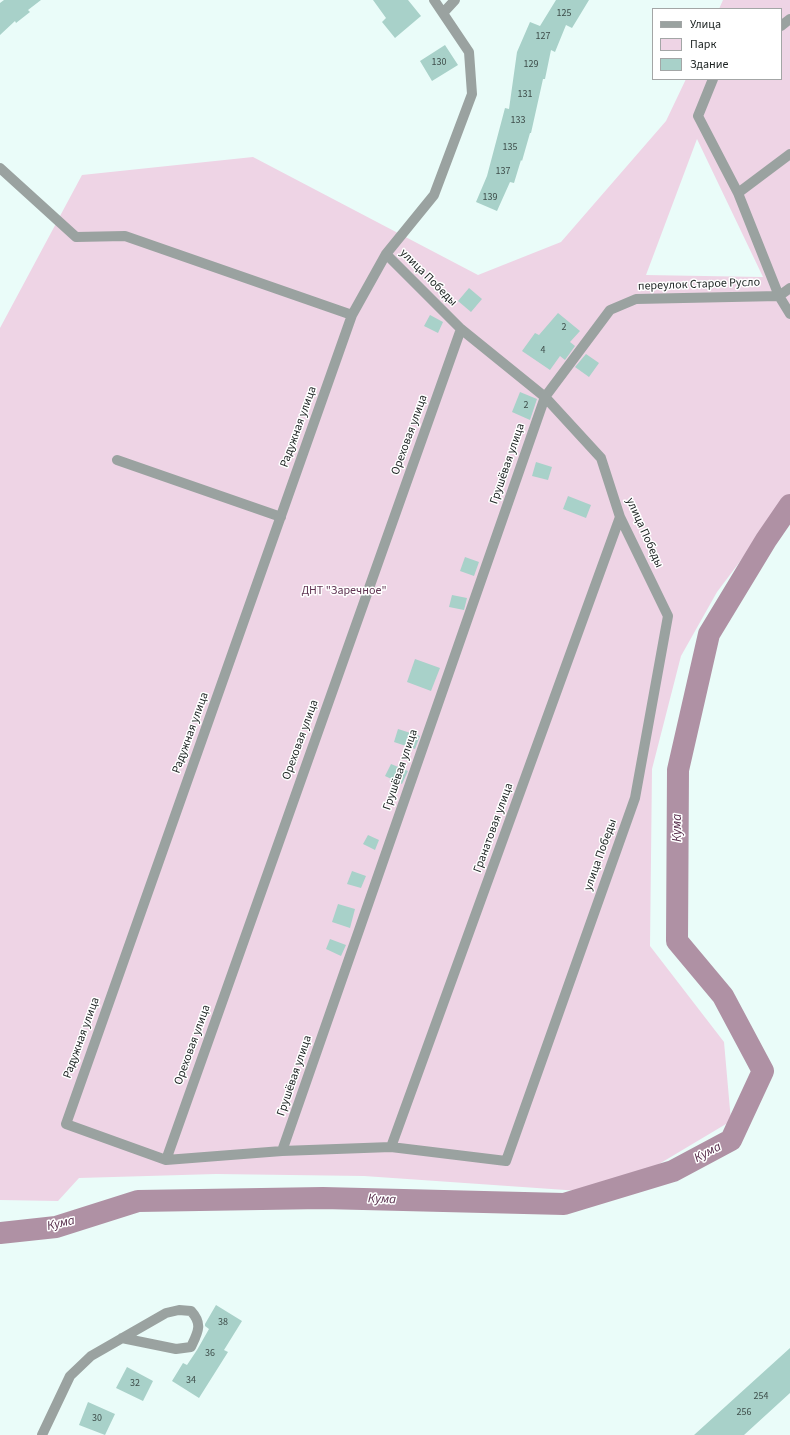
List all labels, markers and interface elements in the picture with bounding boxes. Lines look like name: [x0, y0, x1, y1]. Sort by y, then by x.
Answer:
house number: 125: [557, 8, 571, 20]
legend: [652, 8, 782, 80]
text: Улица: [690, 16, 721, 33]
house number: 127: [536, 31, 550, 43]
text: Парк: [690, 36, 716, 53]
text: Здание: [690, 56, 729, 73]
house number: 130: [432, 57, 446, 69]
house number: 129: [524, 59, 538, 71]
house number: 131: [518, 89, 532, 101]
house number: 133: [511, 115, 525, 127]
house number: 135: [503, 142, 517, 154]
house number: 137: [496, 166, 510, 178]
house number: 139: [483, 192, 497, 204]
street label: улица Победы: [396, 246, 460, 310]
street label: переулок Старое Русло: [638, 276, 760, 294]
house number: 2: [562, 322, 566, 334]
house number: 4: [541, 345, 545, 357]
street label: Радужная улица: [278, 384, 320, 470]
street label: Ореховая улица: [389, 393, 431, 477]
house number: 2: [524, 400, 528, 412]
street label: Грушёвая улица: [487, 422, 529, 506]
street label: улица Победы: [622, 496, 666, 570]
park label: ДНТ "Заречное": [301, 584, 387, 598]
street label: Радужная улица: [170, 690, 212, 776]
street label: Ореховая улица: [280, 698, 322, 782]
street label: Грушёвая улица: [380, 728, 422, 812]
street label: Гранатовая улица: [471, 781, 517, 875]
water label: Кума: [670, 814, 686, 842]
street label: улица Победы: [581, 817, 621, 893]
street label: Радужная улица: [61, 995, 103, 1081]
street label: Ореховая улица: [172, 1003, 214, 1087]
street label: Грушёвая улица: [274, 1034, 316, 1118]
water label: Кума: [692, 1139, 724, 1167]
water label: Кума: [368, 1192, 396, 1208]
water label: Кума: [45, 1213, 77, 1235]
house number: 38: [218, 1317, 228, 1329]
house number: 36: [205, 1348, 215, 1360]
house number: 34: [186, 1375, 196, 1387]
house number: 32: [130, 1378, 140, 1390]
house number: 254: [754, 1391, 768, 1403]
house number: 256: [737, 1407, 751, 1419]
house number: 30: [92, 1413, 102, 1425]

